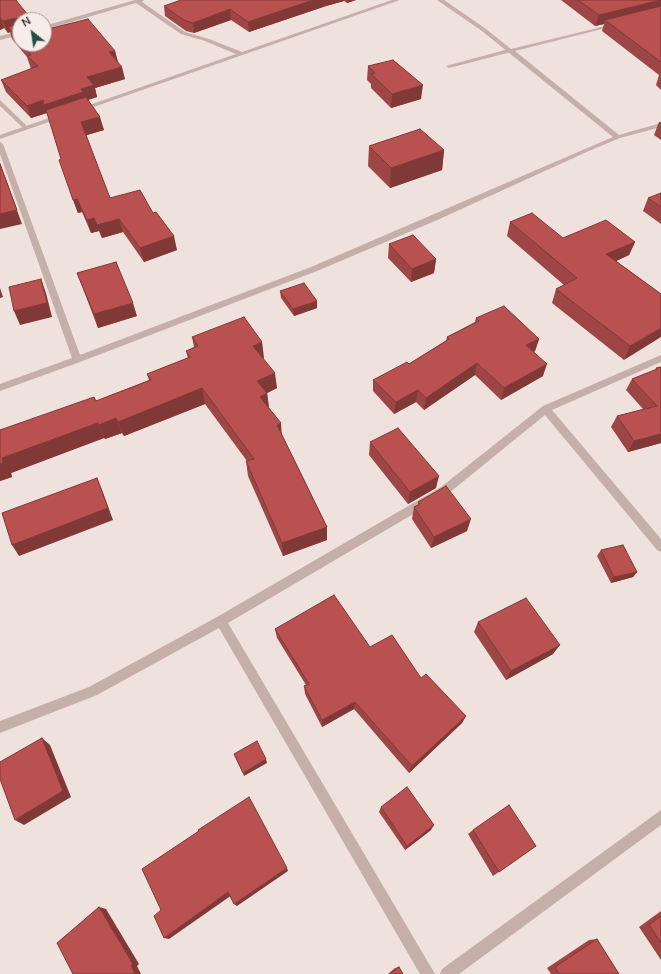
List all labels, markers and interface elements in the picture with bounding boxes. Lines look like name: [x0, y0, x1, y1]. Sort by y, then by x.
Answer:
north arrow: [12, 12, 52, 52]
text: N: [19, 13, 34, 31]

